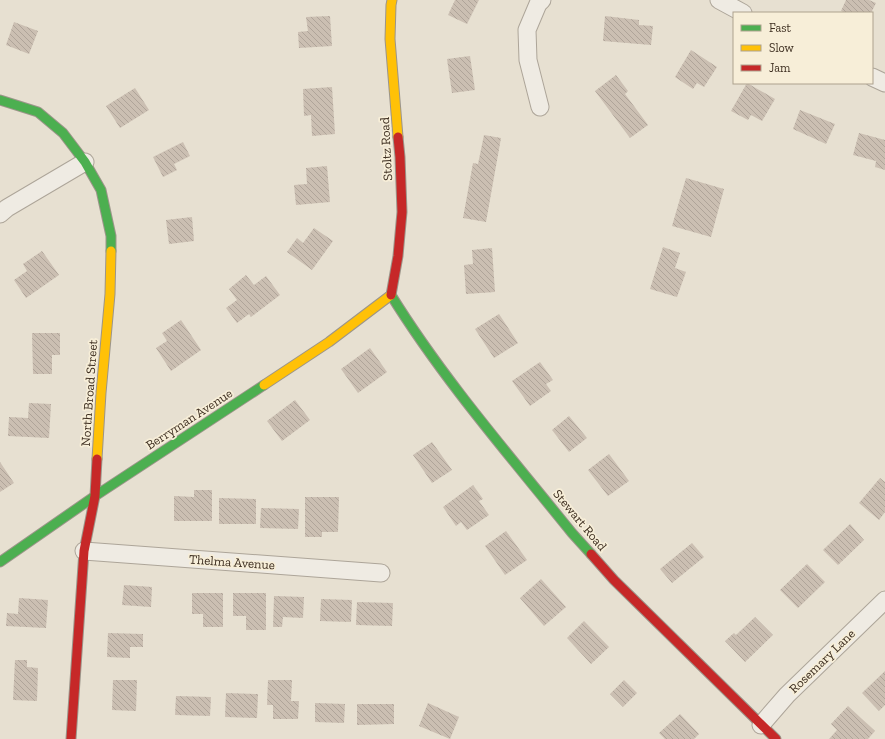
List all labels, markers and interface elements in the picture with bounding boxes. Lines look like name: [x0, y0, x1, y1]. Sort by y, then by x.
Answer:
legend: [733, 12, 873, 84]
text: Fast: [769, 21, 792, 35]
text: Slow: [769, 41, 795, 55]
text: Jam: [769, 61, 791, 75]
street label: Stoltz Road: [377, 117, 395, 181]
street label: North Broad Street: [78, 339, 100, 447]
street label: Berryman Avenue: [143, 385, 235, 453]
street label: Stewart Road: [550, 486, 610, 554]
street label: Thelma Avenue: [189, 552, 275, 572]
street label: Rosemary Lane: [786, 626, 858, 696]

